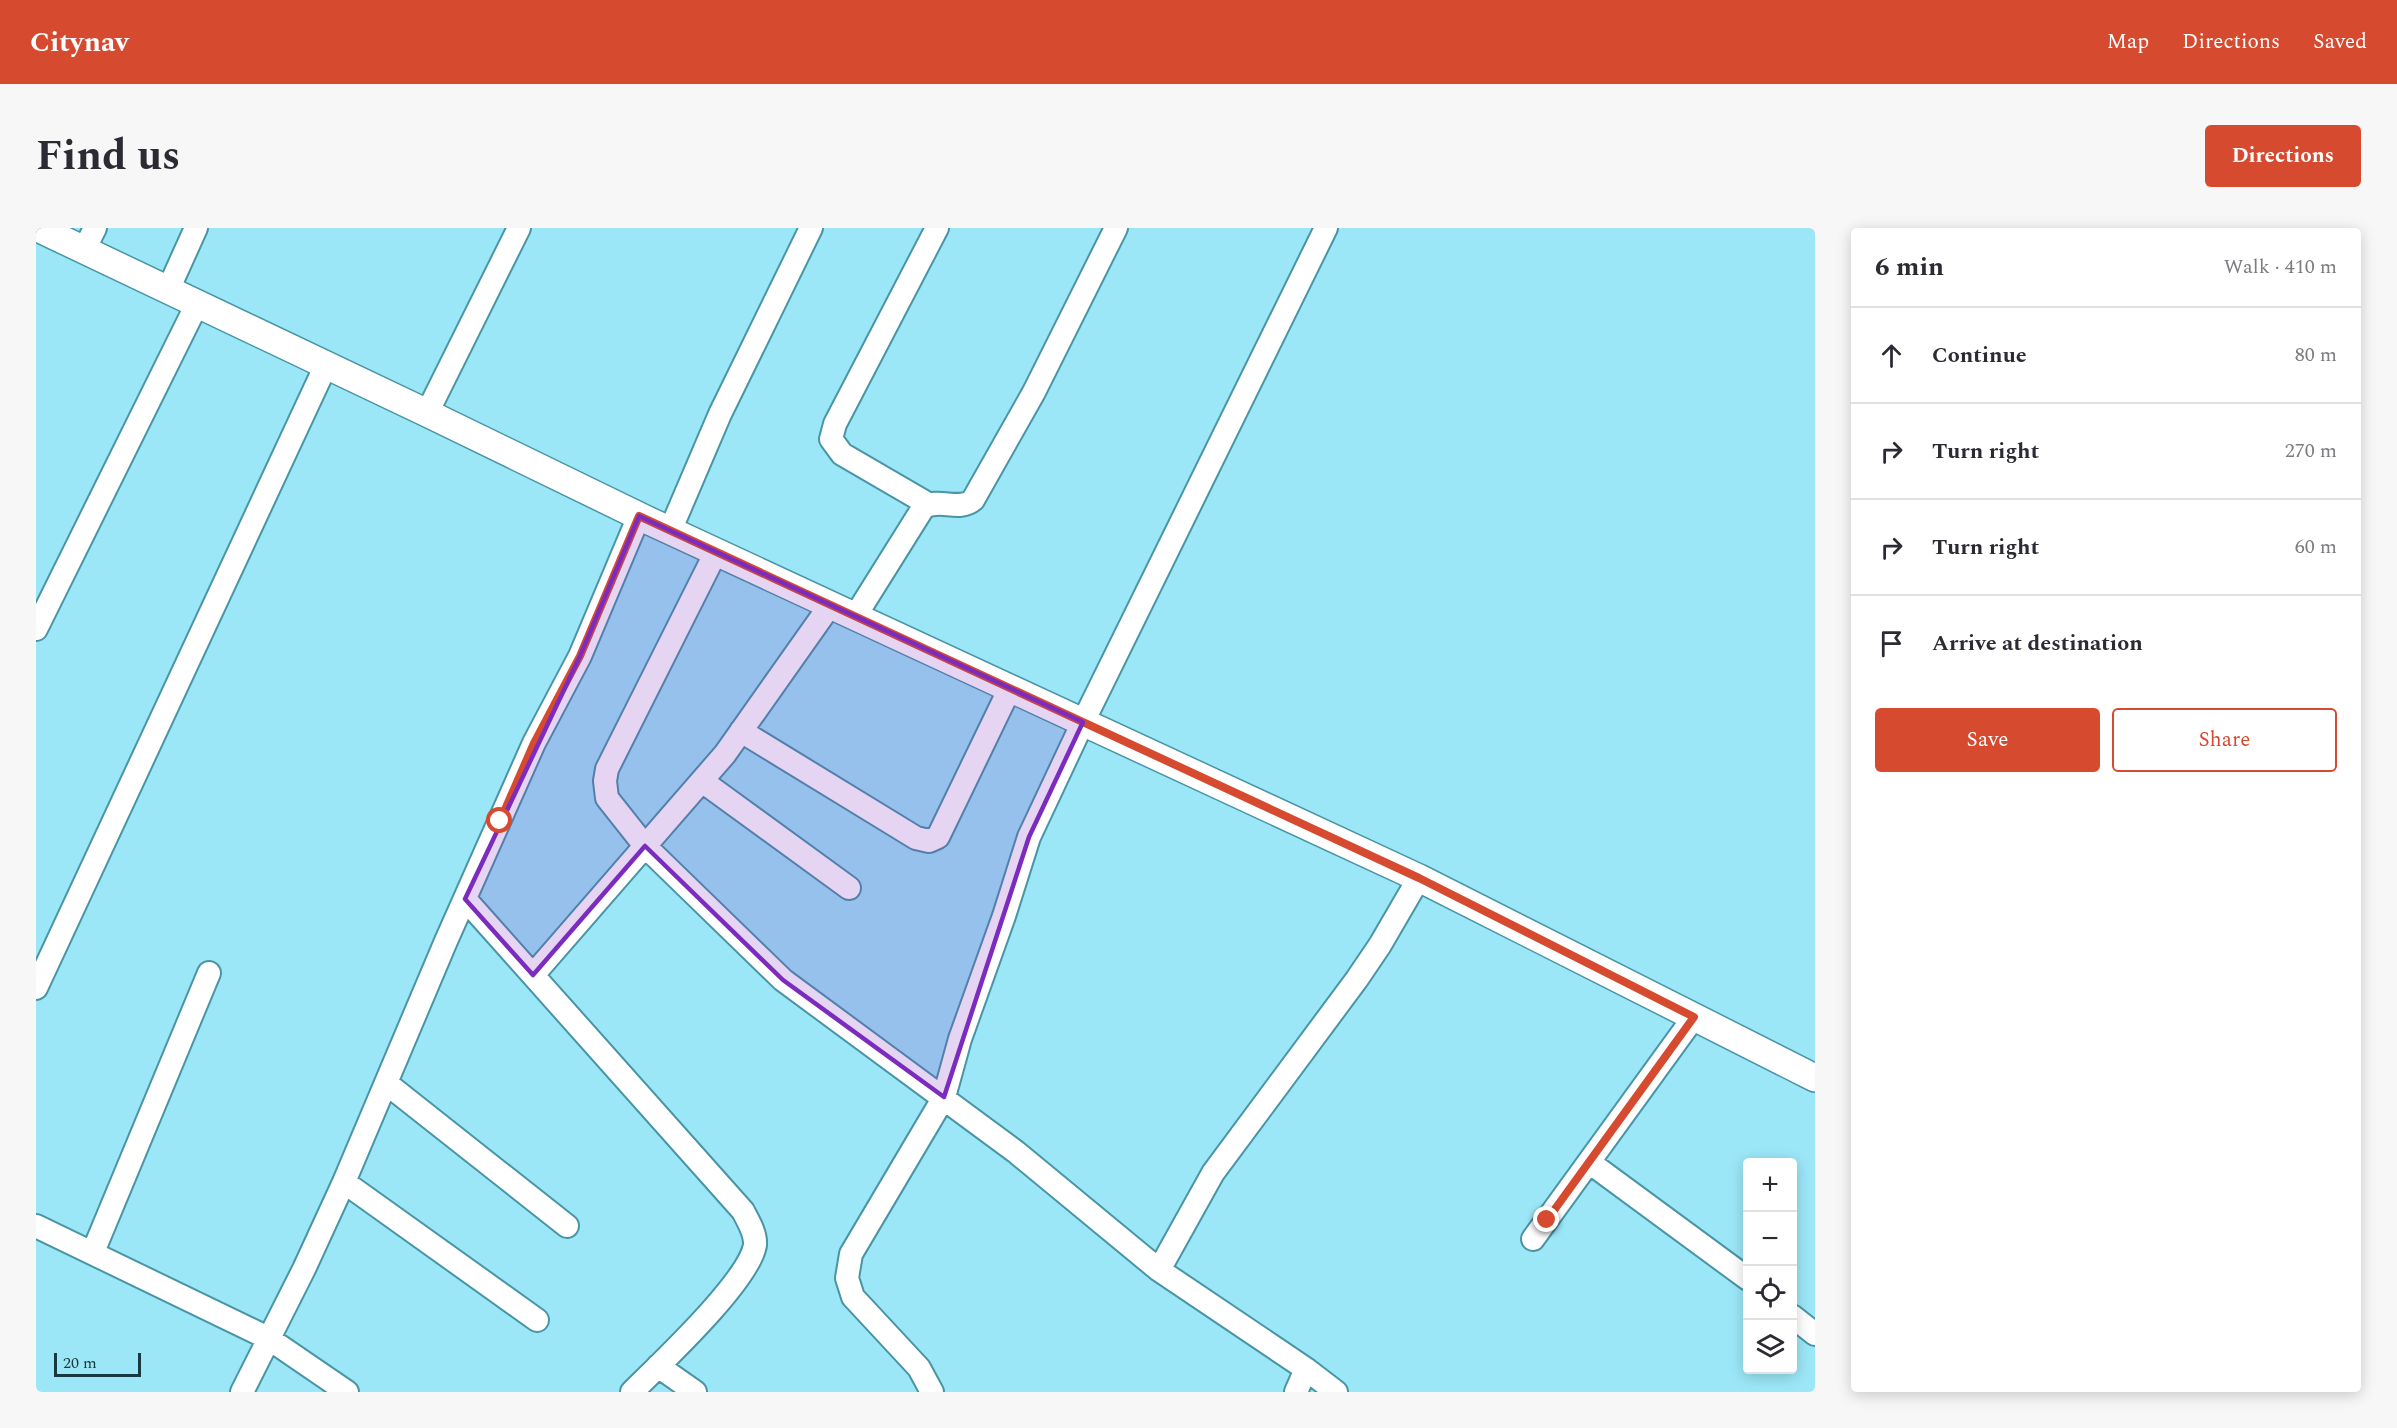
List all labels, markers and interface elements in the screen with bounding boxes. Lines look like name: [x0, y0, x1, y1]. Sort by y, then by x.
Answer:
text: Citynav: [30, 21, 129, 64]
text: Map: [2107, 26, 2149, 58]
text: Directions: [2182, 26, 2280, 58]
text: Saved: [2313, 26, 2367, 58]
text: Find us: [36, 125, 180, 188]
button: Directions: [2205, 125, 2361, 187]
text: 6 min: [1875, 247, 1944, 287]
text: Walk · 410 m: [2224, 252, 2337, 282]
icon: ahead: [1875, 339, 1908, 372]
text: Continue: [1932, 339, 2027, 372]
text: 80 m: [2295, 340, 2337, 370]
icon: right: [1875, 435, 1908, 468]
text: Turn right: [1932, 435, 2039, 468]
text: 270 m: [2285, 436, 2337, 466]
icon: right: [1875, 531, 1908, 564]
text: Turn right: [1932, 531, 2039, 564]
text: 60 m: [2295, 532, 2337, 562]
icon: arrive: [1875, 627, 1908, 660]
text: Arrive at destination: [1932, 627, 2143, 660]
button: Save: [1875, 708, 2100, 772]
button: Share: [2112, 708, 2337, 772]
route start: [486, 807, 512, 833]
map controls: [1743, 1158, 1797, 1374]
button: +: [1743, 1158, 1797, 1212]
route end: [1533, 1206, 1559, 1232]
button: −: [1743, 1212, 1797, 1266]
button: locate: [1743, 1266, 1797, 1320]
button: layers: [1743, 1320, 1797, 1374]
scale bar: [54, 1350, 141, 1378]
text: 20 m: [63, 1351, 97, 1375]

